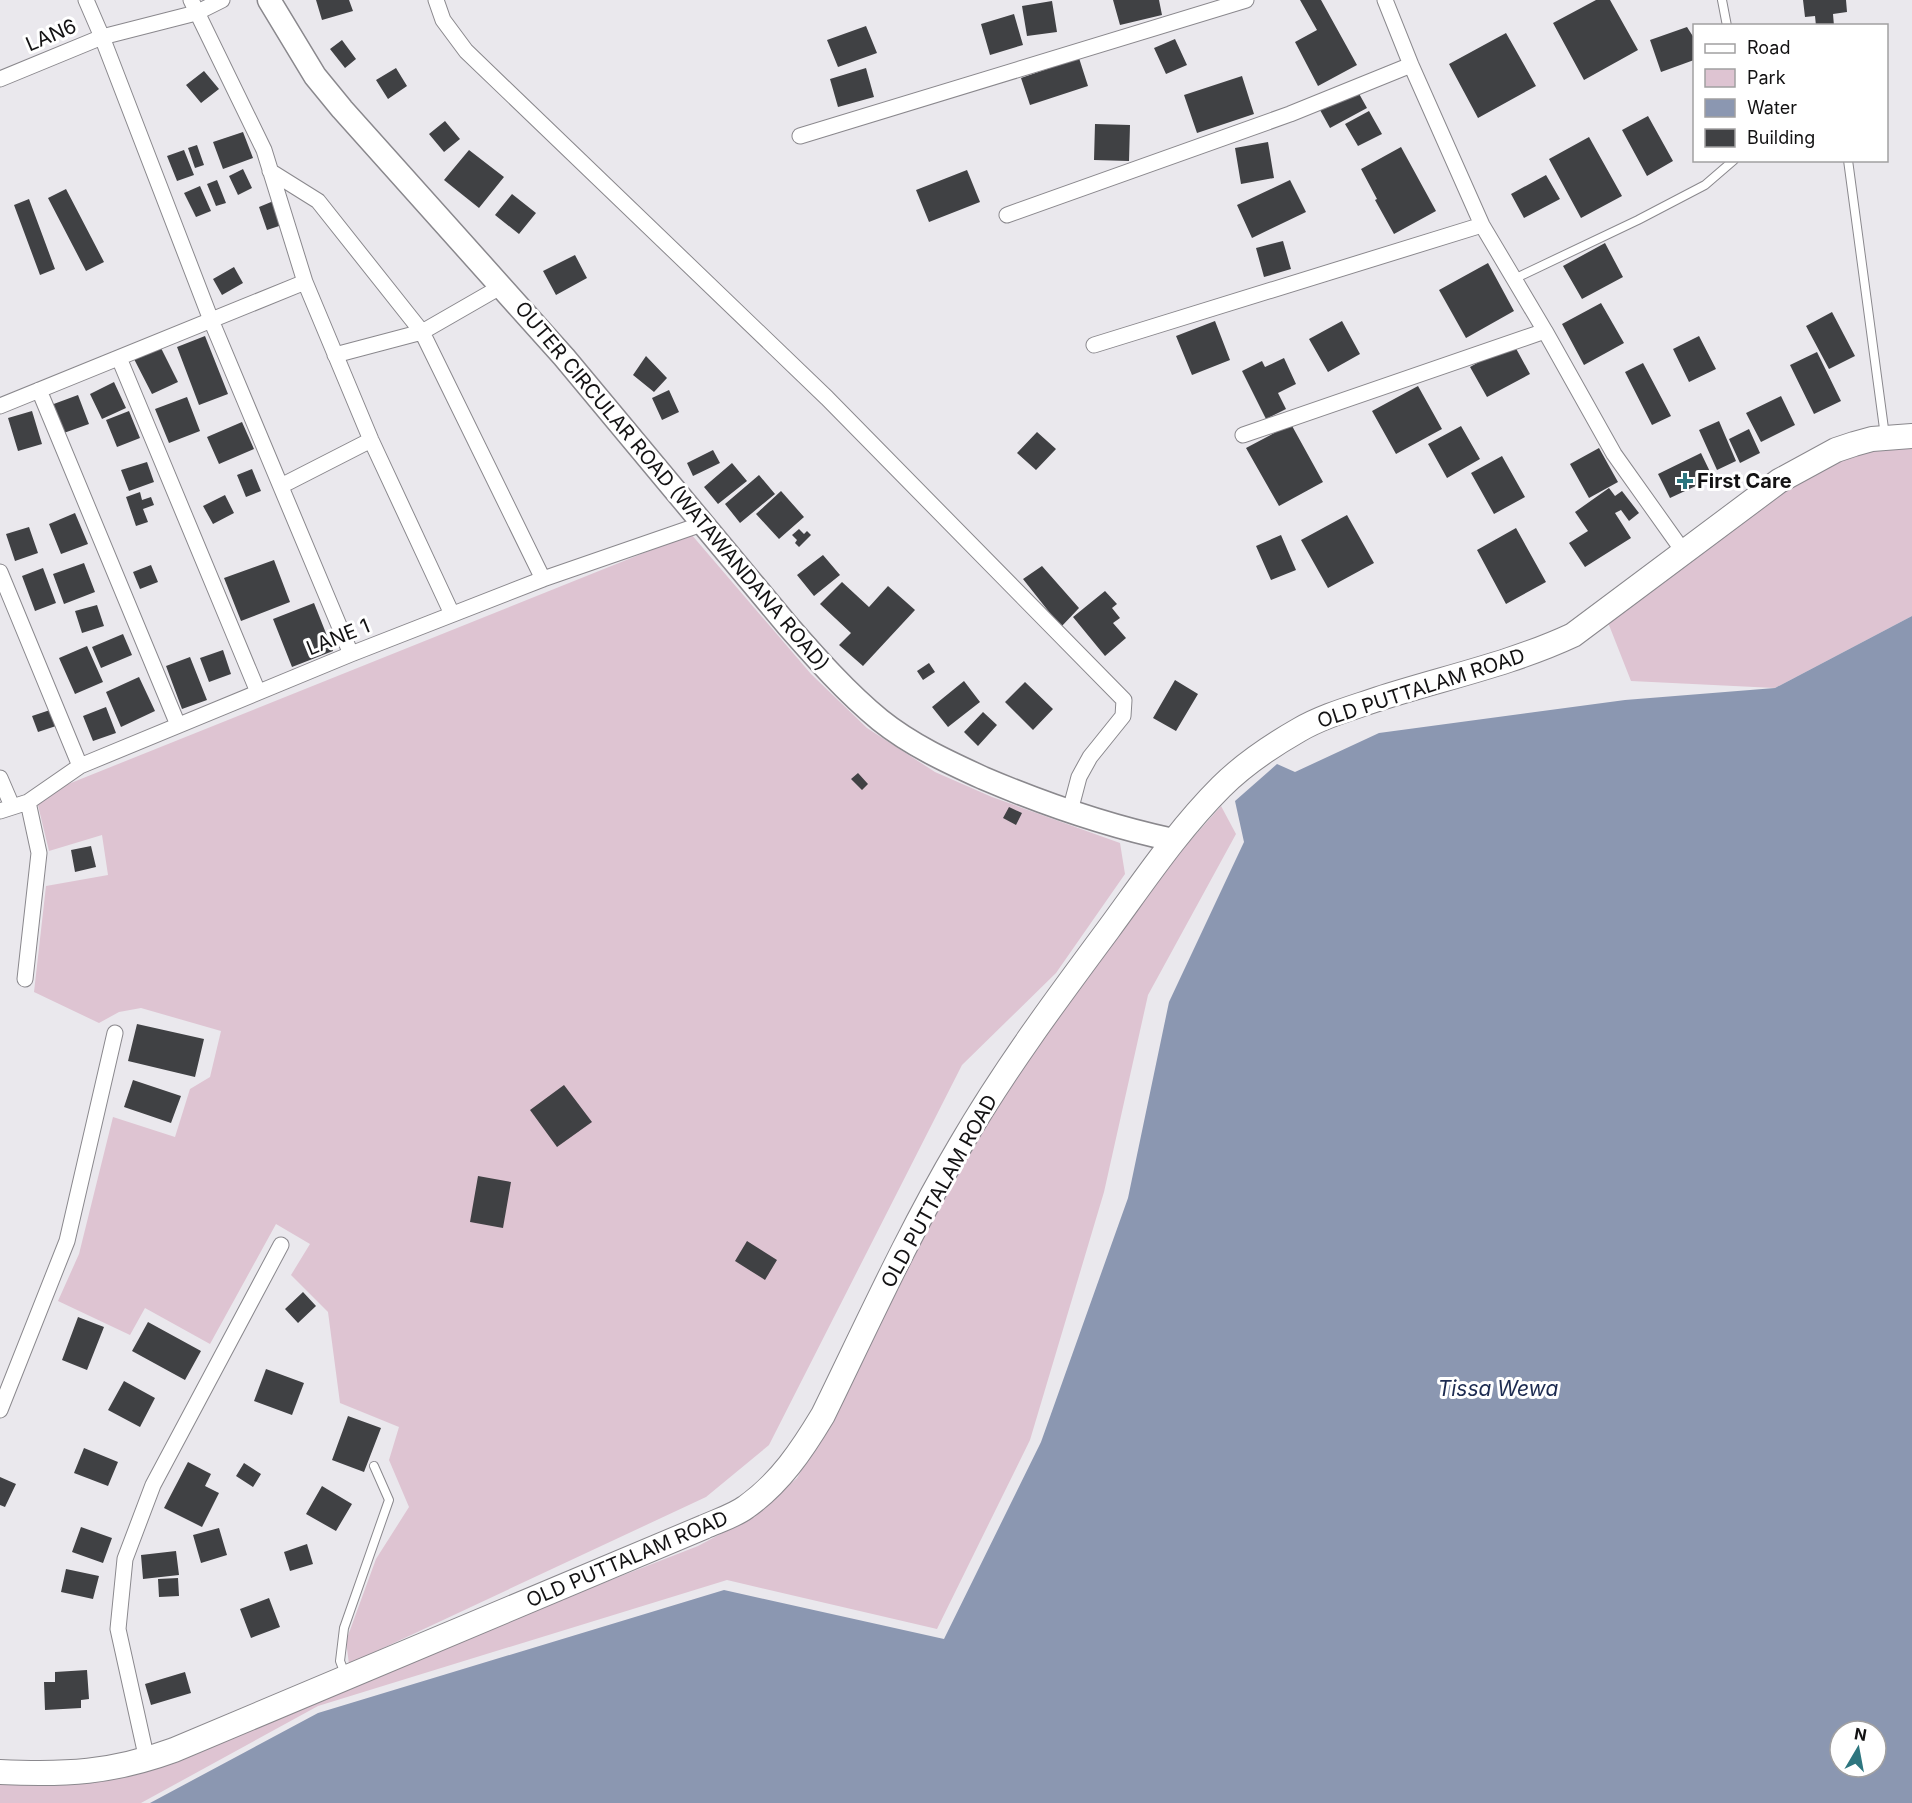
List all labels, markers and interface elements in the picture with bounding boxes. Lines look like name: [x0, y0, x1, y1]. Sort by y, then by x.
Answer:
street label: LAN6: [22, 14, 80, 56]
legend: [1693, 24, 1888, 162]
text: Road: [1747, 37, 1790, 58]
text: Park: [1747, 67, 1786, 88]
text: Water: [1747, 97, 1797, 118]
text: Building: [1747, 127, 1815, 148]
street label: OUTER CIRCULAR ROAD (WATAWANDANA ROAD): [510, 296, 834, 676]
place label: First Care: [1697, 469, 1792, 493]
marker: First Care: [1678, 474, 1692, 488]
street label: LANE 1: [303, 614, 373, 660]
street label: OLD PUTTALAM ROAD: [1314, 643, 1528, 733]
street label: OLD PUTTALAM ROAD: [876, 1090, 1002, 1292]
water label: Tissa Wewa: [1438, 1376, 1558, 1401]
street label: OLD PUTTALAM ROAD: [523, 1506, 731, 1612]
north arrow: [1828, 1719, 1888, 1779]
text: N: [1853, 1723, 1868, 1745]

